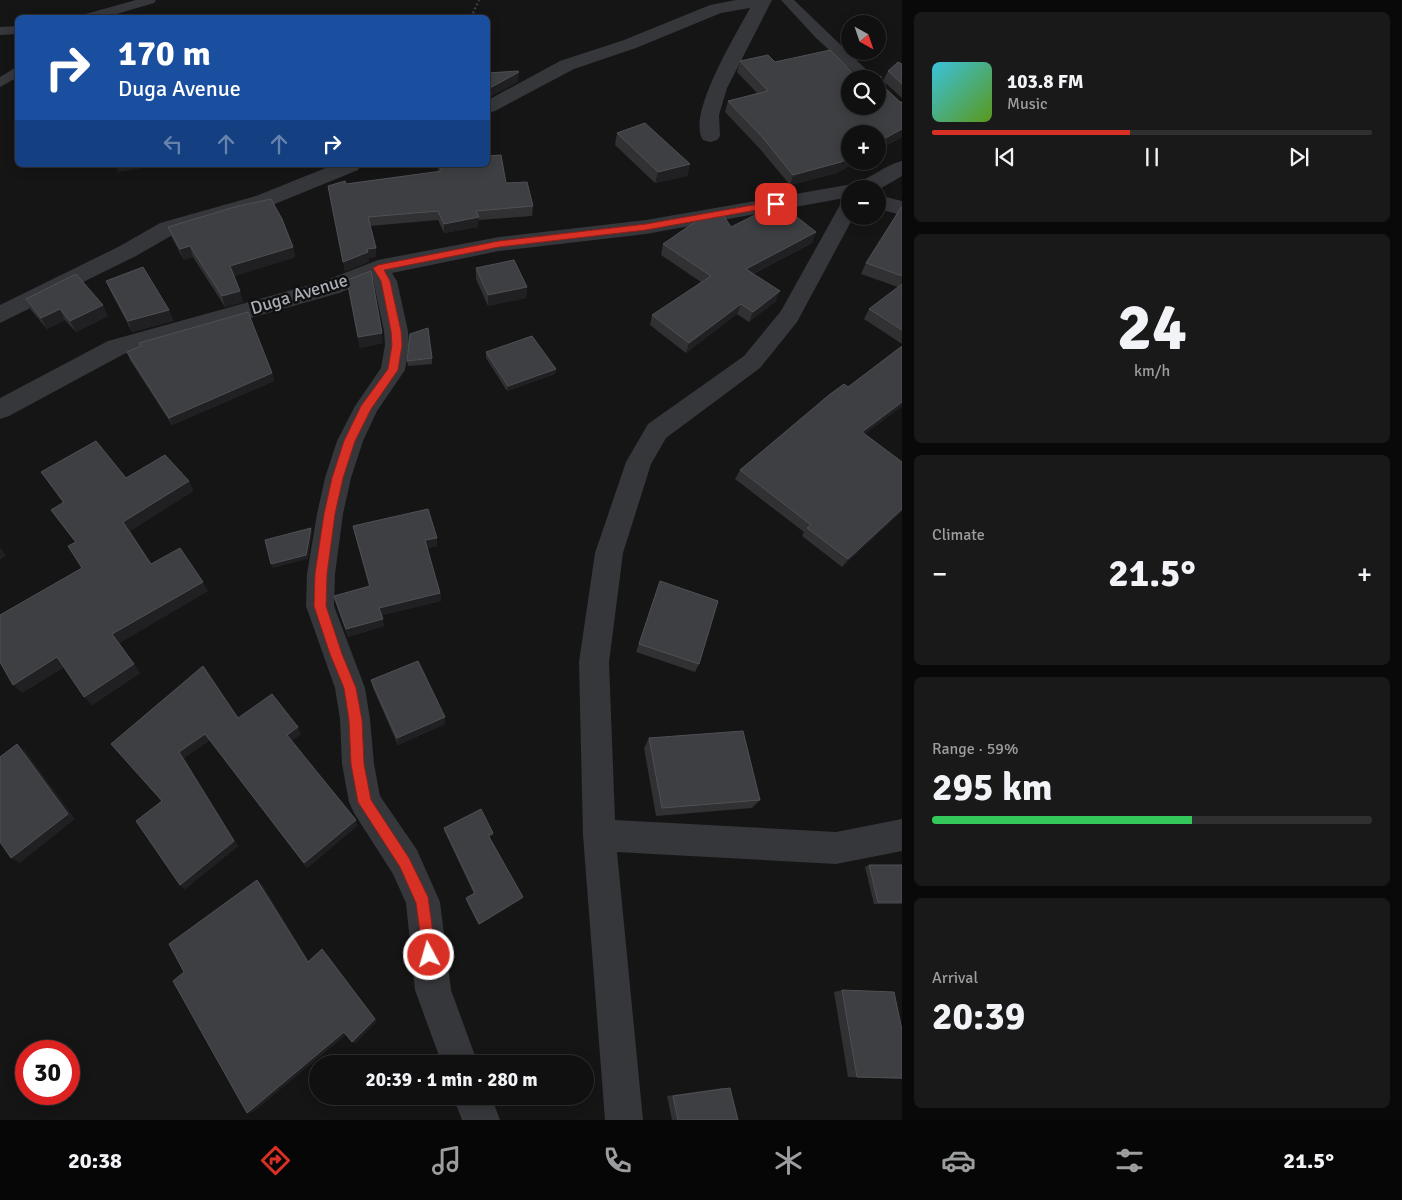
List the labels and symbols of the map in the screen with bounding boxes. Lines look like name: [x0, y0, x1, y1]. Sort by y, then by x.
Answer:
north arrow: [841, 15, 886, 60]
pin: [755, 183, 797, 225]
street label: Duga Avenue: [248, 269, 350, 319]
position arrow: [402, 928, 454, 980]
speed limit sign: 30: [15, 1040, 80, 1105]

